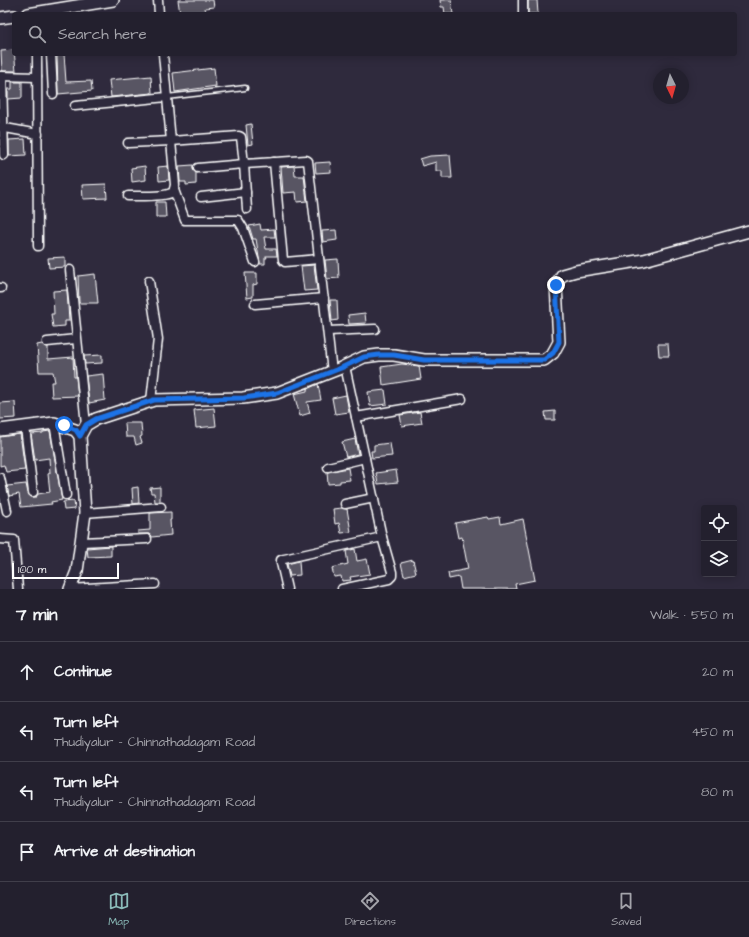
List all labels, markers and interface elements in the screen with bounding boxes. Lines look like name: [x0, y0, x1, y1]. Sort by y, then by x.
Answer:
search box: [12, 12, 737, 56]
icon: search: [26, 23, 48, 45]
text: Search here: [58, 24, 147, 45]
north arrow: [653, 68, 689, 104]
route end: [547, 276, 565, 294]
route start: [55, 416, 73, 434]
map controls: [701, 505, 737, 577]
button: locate: [701, 505, 737, 541]
button: layers: [701, 541, 737, 577]
scale bar: [12, 561, 119, 580]
text: 100 m: [18, 562, 46, 577]
text: 7 min: [16, 603, 58, 627]
text: Walk · 550 m: [650, 606, 733, 624]
icon: ahead: [16, 661, 38, 683]
text: Continue: [54, 661, 112, 682]
text: 20 m: [702, 663, 733, 681]
text: Turn left: [54, 712, 118, 733]
icon: left: [16, 721, 38, 743]
text: 450 m: [691, 723, 733, 741]
text: Thudiyalur - Chinnathadagam Road: [54, 733, 255, 751]
text: Turn left: [54, 772, 118, 793]
icon: left: [16, 781, 38, 803]
text: 80 m: [701, 783, 733, 801]
text: Thudiyalur - Chinnathadagam Road: [54, 793, 255, 811]
icon: arrive: [16, 841, 38, 863]
text: Arrive at destination: [54, 841, 195, 862]
tab: Map: [108, 890, 130, 929]
tab: Directions: [345, 890, 396, 929]
tab: Saved: [611, 890, 641, 929]

